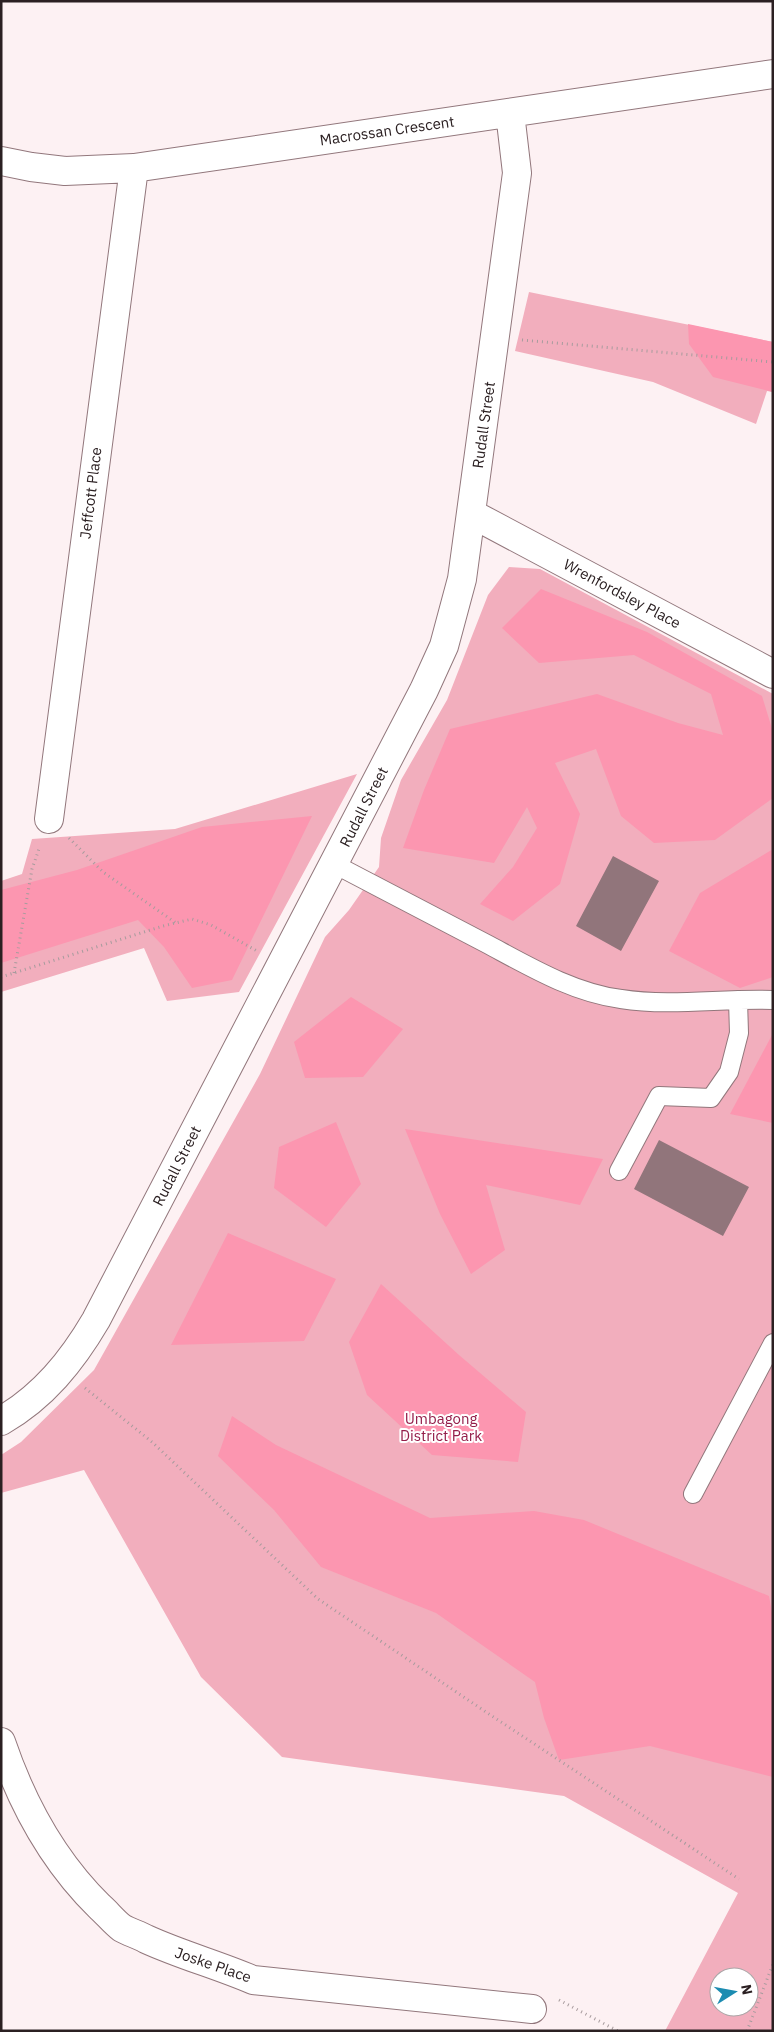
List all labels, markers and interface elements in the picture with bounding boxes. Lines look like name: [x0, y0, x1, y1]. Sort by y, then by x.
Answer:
street label: Macrossan Crescent: [318, 112, 456, 149]
street label: Rudall Street: [468, 380, 499, 470]
street label: Jeffcott Place: [75, 446, 106, 540]
street label: Wrenfordsley Place: [560, 555, 684, 632]
street label: Rudall Street: [335, 763, 392, 850]
street label: Rudall Street: [148, 1122, 205, 1209]
park label: Umbagong District Park: [400, 1409, 482, 1445]
street label: Joske Place: [172, 1943, 254, 1986]
north arrow: [709, 1967, 759, 2017]
text: N: [737, 1983, 757, 1996]

